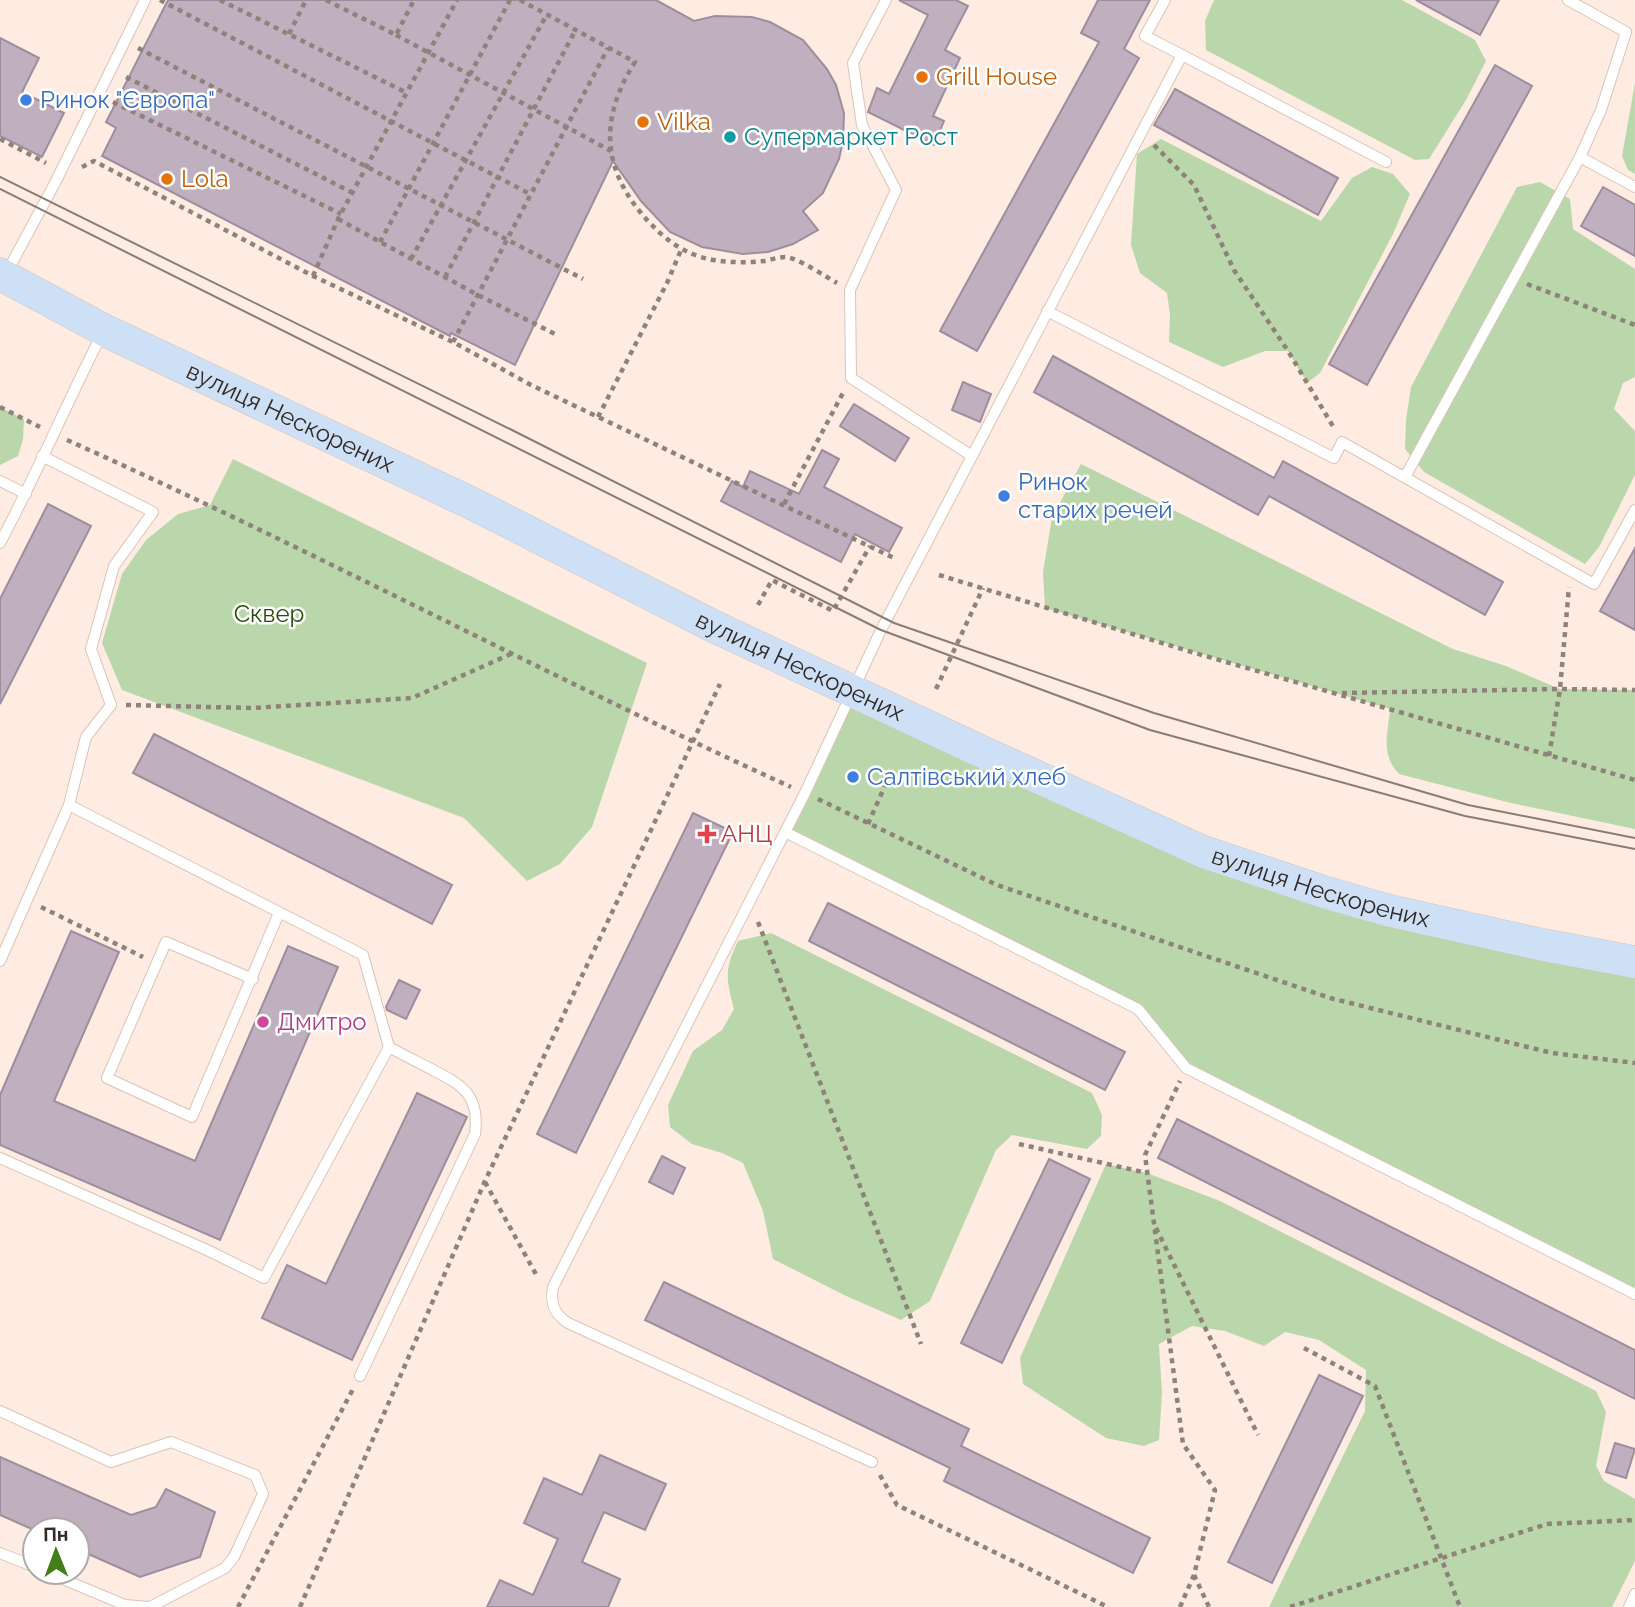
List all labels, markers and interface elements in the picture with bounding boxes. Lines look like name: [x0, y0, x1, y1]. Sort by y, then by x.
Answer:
place label: Grill House: [936, 62, 1057, 91]
marker: Grill House: [914, 69, 930, 85]
place label: Ринок "Європа": [40, 85, 215, 114]
marker: Ринок "Європа": [18, 92, 34, 108]
place label: Vilka: [657, 107, 711, 136]
marker: Vilka: [635, 114, 651, 130]
place label: Супермаркет Рост: [744, 122, 959, 151]
marker: Супермаркет Рост: [722, 129, 738, 145]
place label: Lola: [181, 164, 229, 193]
marker: Lola: [159, 171, 175, 187]
street label: вулиця Нескорених: [182, 356, 399, 479]
place label: Ринок старих речей: [1018, 467, 1173, 524]
marker: Ринок старих речей: [996, 488, 1012, 504]
park label: Сквер: [234, 599, 304, 628]
street label: вулиця Нескорених: [691, 605, 909, 727]
place label: Салтівський хлеб: [867, 762, 1066, 791]
marker: Салтівський хлеб: [845, 769, 861, 785]
place label: АНЦ: [721, 819, 773, 848]
marker: АНЦ: [699, 826, 715, 842]
street label: вулиця Нескорених: [1208, 841, 1433, 933]
place label: Дмитро: [277, 1007, 367, 1036]
marker: Дмитро: [255, 1014, 271, 1030]
north arrow: [21, 1516, 91, 1586]
text: Пн: [43, 1523, 69, 1545]

